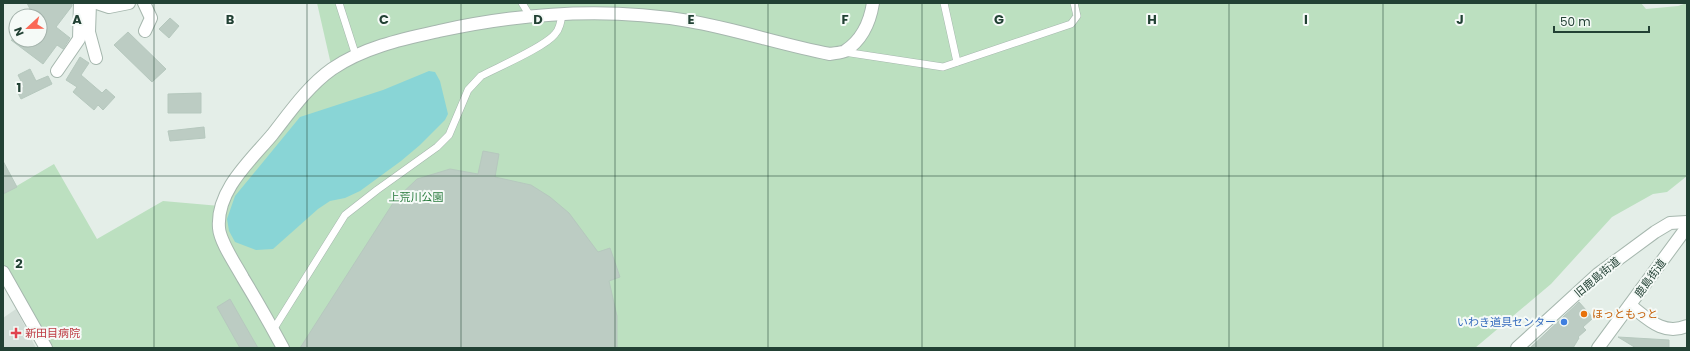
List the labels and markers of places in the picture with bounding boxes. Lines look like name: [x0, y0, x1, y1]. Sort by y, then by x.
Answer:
place label: ほっともっと: [1592, 306, 1658, 322]
marker: ほっともっと: [1579, 309, 1589, 319]
place label: いわき道具センター: [1457, 314, 1556, 330]
marker: いわき道具センター: [1559, 317, 1569, 327]
place label: 新田目病院: [25, 325, 80, 341]
marker: 新田目病院: [10, 327, 22, 339]

